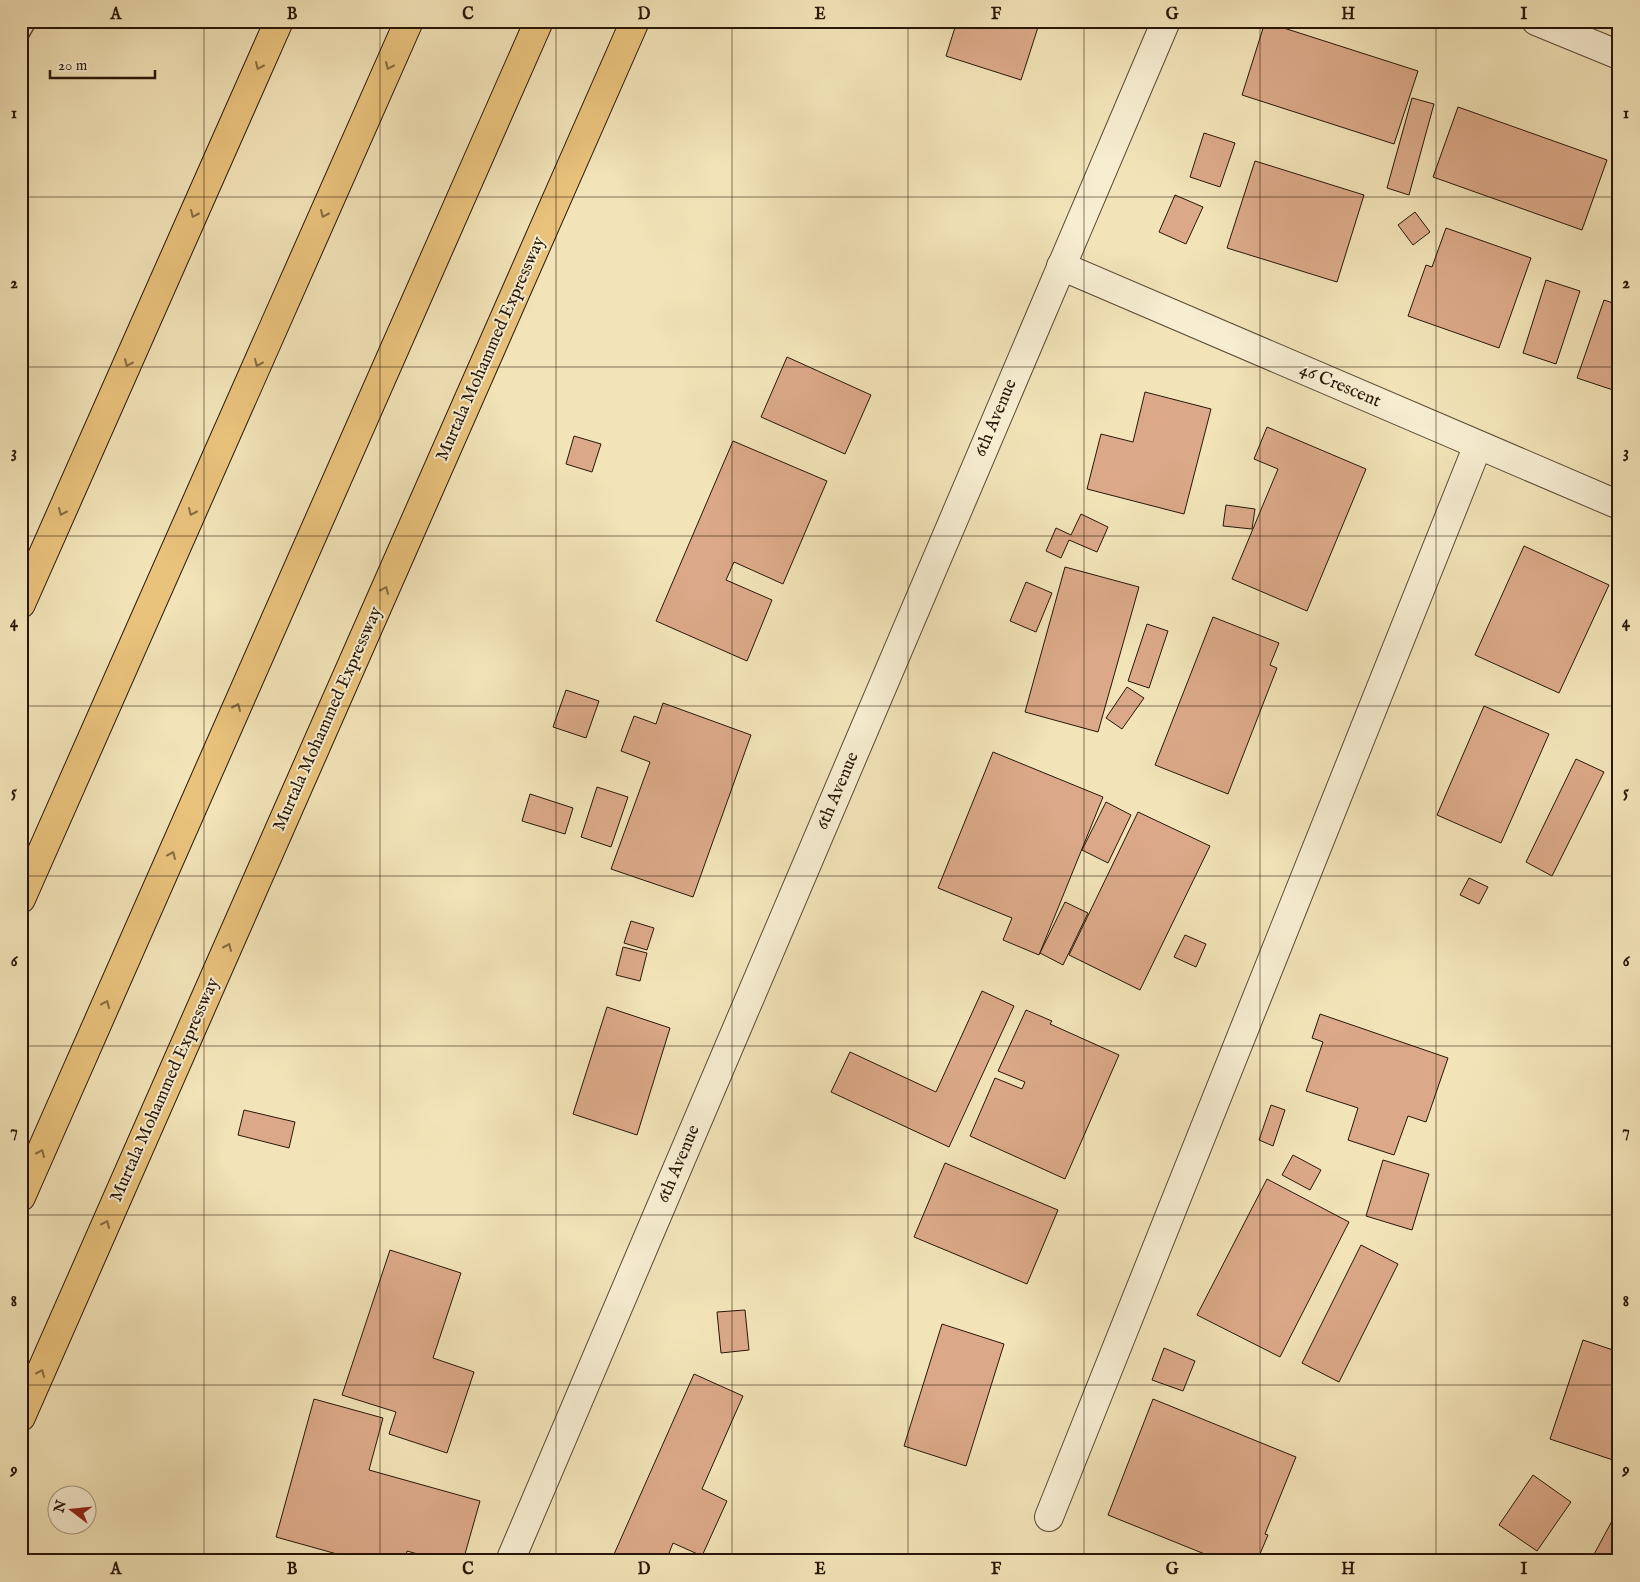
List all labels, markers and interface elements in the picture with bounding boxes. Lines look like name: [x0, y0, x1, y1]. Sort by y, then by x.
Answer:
text: A: [110, 5, 123, 25]
text: B: [287, 5, 298, 25]
text: C: [462, 5, 474, 25]
text: D: [638, 5, 651, 25]
text: E: [814, 5, 826, 25]
text: F: [991, 5, 1002, 25]
text: G: [1166, 5, 1179, 25]
text: H: [1341, 5, 1355, 25]
text: I: [1521, 5, 1528, 25]
scale bar: [50, 48, 155, 80]
text: 20 m: [58, 56, 88, 75]
one-way arrow: [255, 61, 266, 70]
one-way arrow: [385, 61, 396, 70]
text: 1: [11, 104, 17, 124]
text: 1: [1623, 104, 1629, 124]
one-way arrow: [189, 209, 200, 218]
one-way arrow: [319, 209, 330, 218]
street label: Murtala Mohammed Expressway: [431, 233, 551, 465]
text: 2: [10, 274, 18, 294]
text: 2: [1622, 274, 1630, 294]
one-way arrow: [123, 358, 134, 367]
one-way arrow: [253, 358, 264, 367]
street label: 46 Crescent: [1296, 359, 1384, 413]
street label: 6th Avenue: [969, 376, 1023, 460]
text: 3: [11, 443, 17, 463]
text: 3: [1623, 443, 1629, 463]
one-way arrow: [58, 507, 68, 516]
one-way arrow: [188, 507, 199, 516]
one-way arrow: [379, 586, 389, 595]
street label: Murtala Mohammed Expressway: [268, 603, 388, 835]
text: 4: [10, 613, 19, 633]
text: 4: [1622, 613, 1631, 633]
one-way arrow: [231, 703, 242, 712]
street label: 6th Avenue: [811, 749, 865, 833]
text: 5: [11, 783, 17, 803]
text: 5: [1623, 783, 1629, 803]
one-way arrow: [165, 851, 176, 860]
one-way arrow: [222, 943, 233, 952]
text: 6: [11, 952, 19, 972]
text: 6: [1623, 952, 1631, 972]
street label: Murtala Mohammed Expressway: [105, 974, 225, 1206]
one-way arrow: [100, 1000, 111, 1009]
text: 7: [10, 1122, 18, 1142]
street label: 6th Avenue: [652, 1122, 706, 1206]
text: 7: [1622, 1122, 1630, 1142]
one-way arrow: [34, 1149, 45, 1158]
one-way arrow: [100, 1220, 111, 1229]
text: 8: [11, 1292, 17, 1312]
text: 8: [1623, 1292, 1629, 1312]
one-way arrow: [34, 1369, 45, 1378]
text: 9: [10, 1461, 18, 1481]
text: 9: [1622, 1461, 1630, 1481]
north arrow: [48, 1484, 98, 1534]
text: N: [50, 1498, 71, 1516]
text: A: [110, 1560, 123, 1580]
text: B: [287, 1560, 298, 1580]
text: C: [462, 1560, 474, 1580]
text: D: [638, 1560, 651, 1580]
text: E: [814, 1560, 826, 1580]
text: F: [991, 1560, 1002, 1580]
text: G: [1166, 1560, 1179, 1580]
text: H: [1341, 1560, 1355, 1580]
text: I: [1521, 1560, 1528, 1580]

